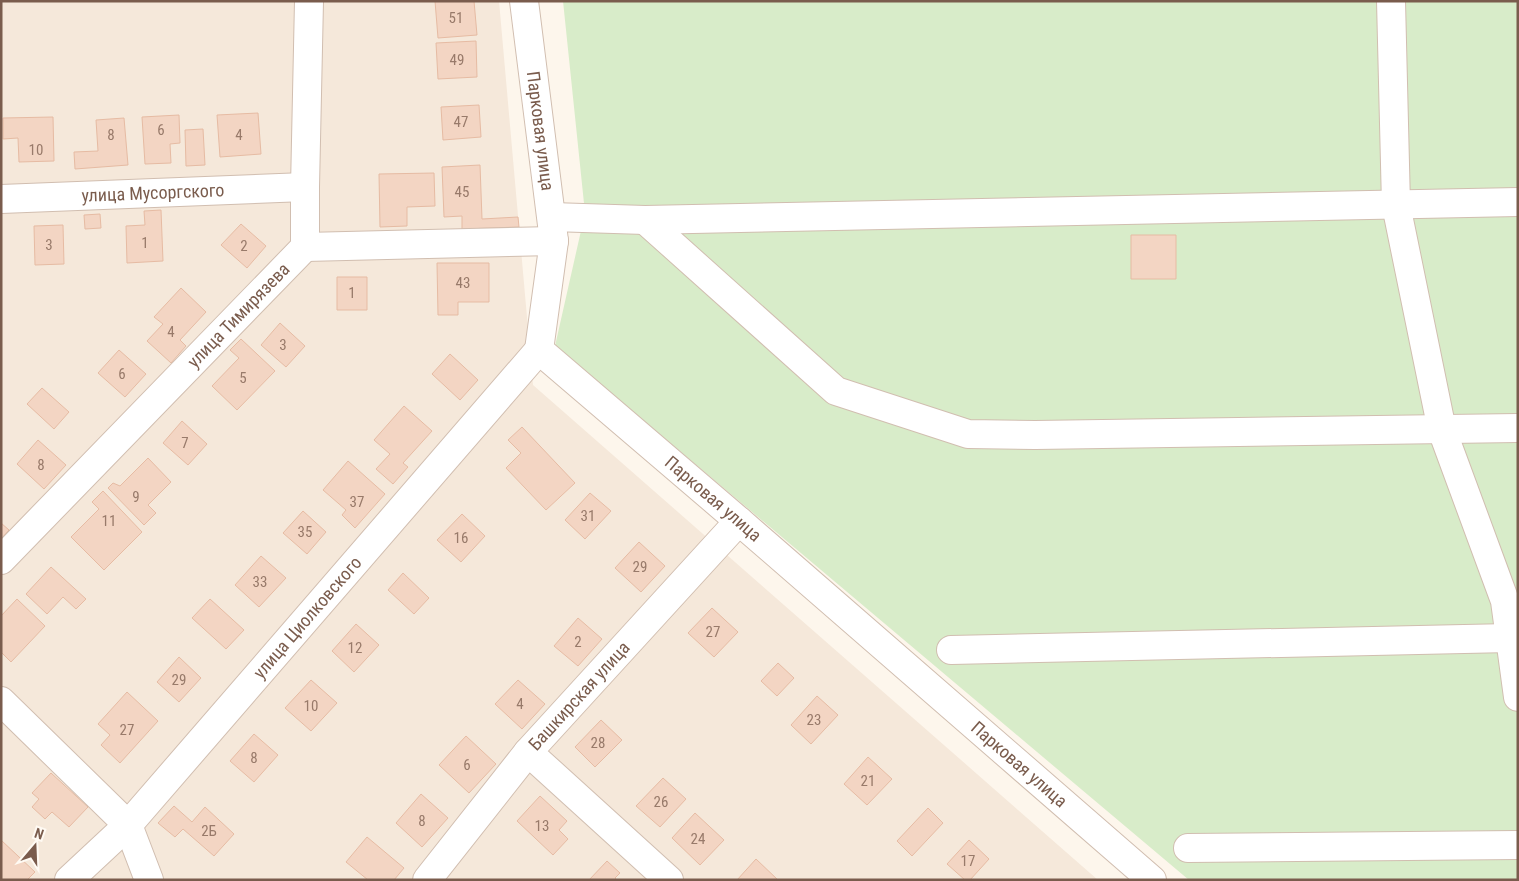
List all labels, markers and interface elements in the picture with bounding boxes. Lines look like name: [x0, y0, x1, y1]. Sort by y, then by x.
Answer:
house number: 51: [449, 9, 463, 27]
house number: 49: [450, 51, 464, 69]
street label: Парковая улица: [523, 70, 559, 192]
house number: 47: [454, 113, 468, 131]
house number: 6: [157, 121, 165, 139]
house number: 8: [107, 126, 115, 144]
house number: 4: [235, 126, 243, 144]
house number: 10: [29, 141, 43, 159]
street label: улица Мусоргского: [81, 179, 225, 206]
house number: 45: [455, 183, 469, 201]
house number: 1: [141, 234, 149, 252]
house number: 3: [45, 236, 53, 254]
house number: 2: [240, 237, 248, 255]
street label: улица Тимирязева: [183, 258, 294, 372]
house number: 43: [456, 274, 470, 292]
house number: 1: [348, 284, 356, 302]
house number: 4: [167, 323, 175, 341]
house number: 3: [279, 336, 287, 354]
house number: 6: [118, 365, 126, 383]
house number: 5: [239, 369, 247, 387]
house number: 7: [181, 434, 189, 452]
street label: Парковая улица: [661, 451, 766, 546]
house number: 8: [37, 456, 45, 474]
house number: 9: [132, 488, 140, 506]
house number: 37: [350, 493, 364, 511]
house number: 31: [581, 507, 595, 525]
house number: 11: [102, 512, 116, 530]
house number: 35: [298, 523, 312, 541]
house number: 16: [454, 529, 468, 547]
street label: улица Циолковского: [249, 552, 366, 682]
house number: 29: [633, 558, 647, 576]
house number: 33: [253, 573, 267, 591]
house number: 27: [706, 623, 720, 641]
house number: 2: [574, 633, 582, 651]
street label: Башкирская улица: [524, 637, 634, 754]
house number: 12: [348, 639, 362, 657]
house number: 29: [172, 671, 186, 689]
house number: 4: [516, 695, 524, 713]
house number: 10: [304, 697, 318, 715]
house number: 23: [807, 711, 821, 729]
street label: Парковая улица: [967, 717, 1072, 811]
house number: 27: [120, 721, 134, 739]
house number: 28: [591, 734, 605, 752]
house number: 8: [250, 749, 258, 767]
house number: 6: [463, 756, 471, 774]
house number: 21: [861, 772, 875, 790]
house number: 26: [654, 793, 668, 811]
house number: 8: [418, 812, 426, 830]
house number: 13: [535, 817, 549, 835]
north arrow: [10, 821, 60, 871]
house number: 2Б: [201, 822, 217, 840]
text: N: [33, 825, 46, 843]
house number: 24: [691, 830, 705, 848]
house number: 17: [961, 852, 975, 870]

